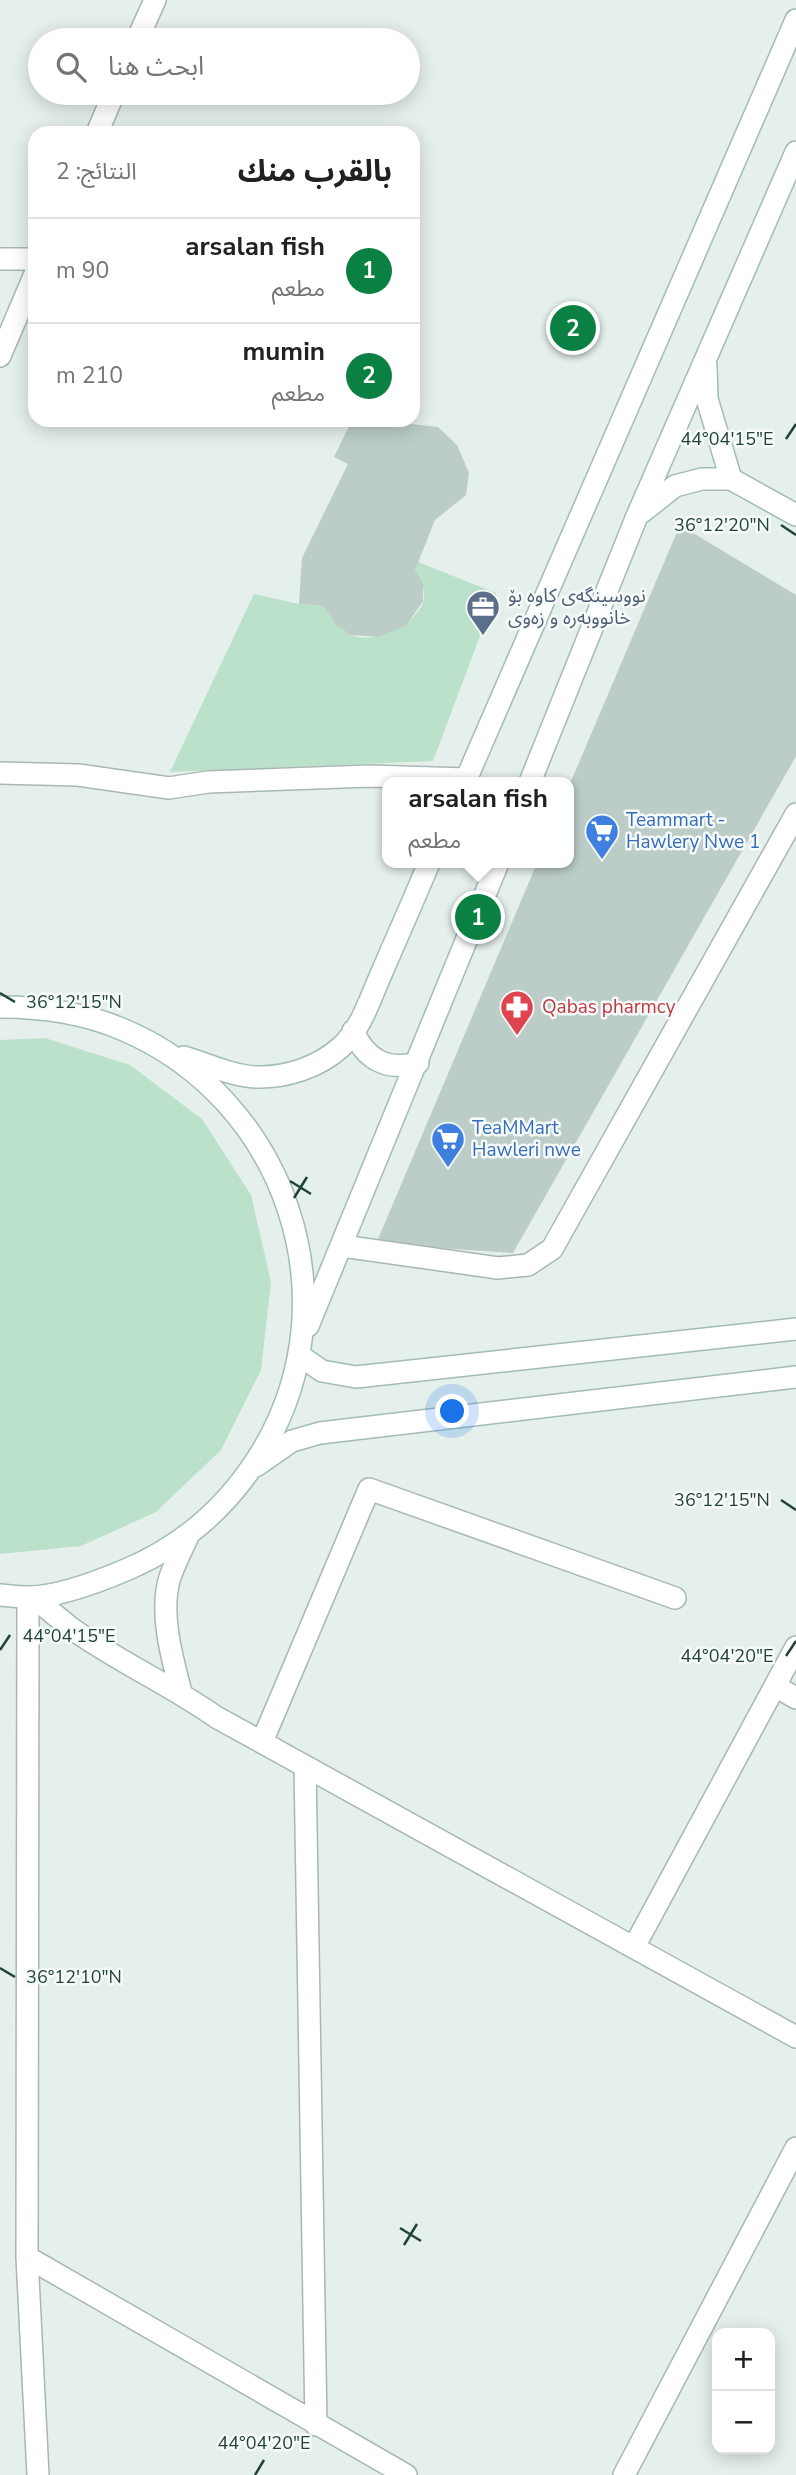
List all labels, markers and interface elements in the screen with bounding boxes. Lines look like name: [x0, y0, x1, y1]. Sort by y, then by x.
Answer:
search box: [28, 28, 420, 105]
icon: search: [52, 48, 90, 86]
text: ابحث هنا: [108, 49, 204, 84]
text: بالقرب منك: [238, 151, 392, 192]
text: النتائج: 2: [56, 156, 137, 187]
text: arsalan fish: [185, 229, 325, 264]
text: 90 m: [56, 255, 109, 286]
text: 1: [362, 255, 376, 286]
text: مطعم: [272, 273, 325, 304]
pin: 2: [550, 302, 596, 354]
text: mumin: [243, 334, 325, 369]
text: 210 m: [56, 360, 123, 391]
text: 2: [362, 360, 376, 391]
text: مطعم: [272, 378, 325, 409]
text: 44°04'15"E: [681, 427, 774, 451]
text: 36°12'20"N: [674, 513, 770, 537]
place label: نووسینگەی کاوە بۆ خانووبەرە و زەوی: [508, 583, 646, 631]
office icon: نووسینگەی کاوە بۆ خانووبەرە و زەوی: [464, 588, 502, 637]
popup: [382, 777, 574, 868]
text: arsalan fish: [408, 781, 548, 816]
place label: Teammart - Hawlery Nwe 1: [626, 807, 760, 855]
supermarket icon: Teammart - Hawlery Nwe 1: [583, 812, 621, 861]
text: مطعم: [408, 825, 461, 856]
pin: 1: [455, 891, 501, 943]
pharmacy icon: Qabas pharmcy: [498, 988, 536, 1037]
text: 36°12'15"N: [26, 990, 122, 1014]
place label: Qabas pharmcy: [542, 994, 676, 1020]
place label: TeaMMart Hawleri nwe: [472, 1115, 581, 1163]
supermarket icon: TeaMMart Hawleri nwe: [429, 1120, 467, 1169]
your location: [435, 1394, 469, 1428]
text: 36°12'15"N: [674, 1488, 770, 1512]
text: 44°04'15"E: [23, 1624, 116, 1648]
text: 44°04'20"E: [681, 1644, 774, 1668]
text: 36°12'10"N: [26, 1965, 122, 1989]
map controls: [712, 2328, 775, 2454]
button: +: [712, 2328, 775, 2391]
button: −: [712, 2391, 775, 2454]
text: 44°04'20"E: [218, 2431, 311, 2455]

